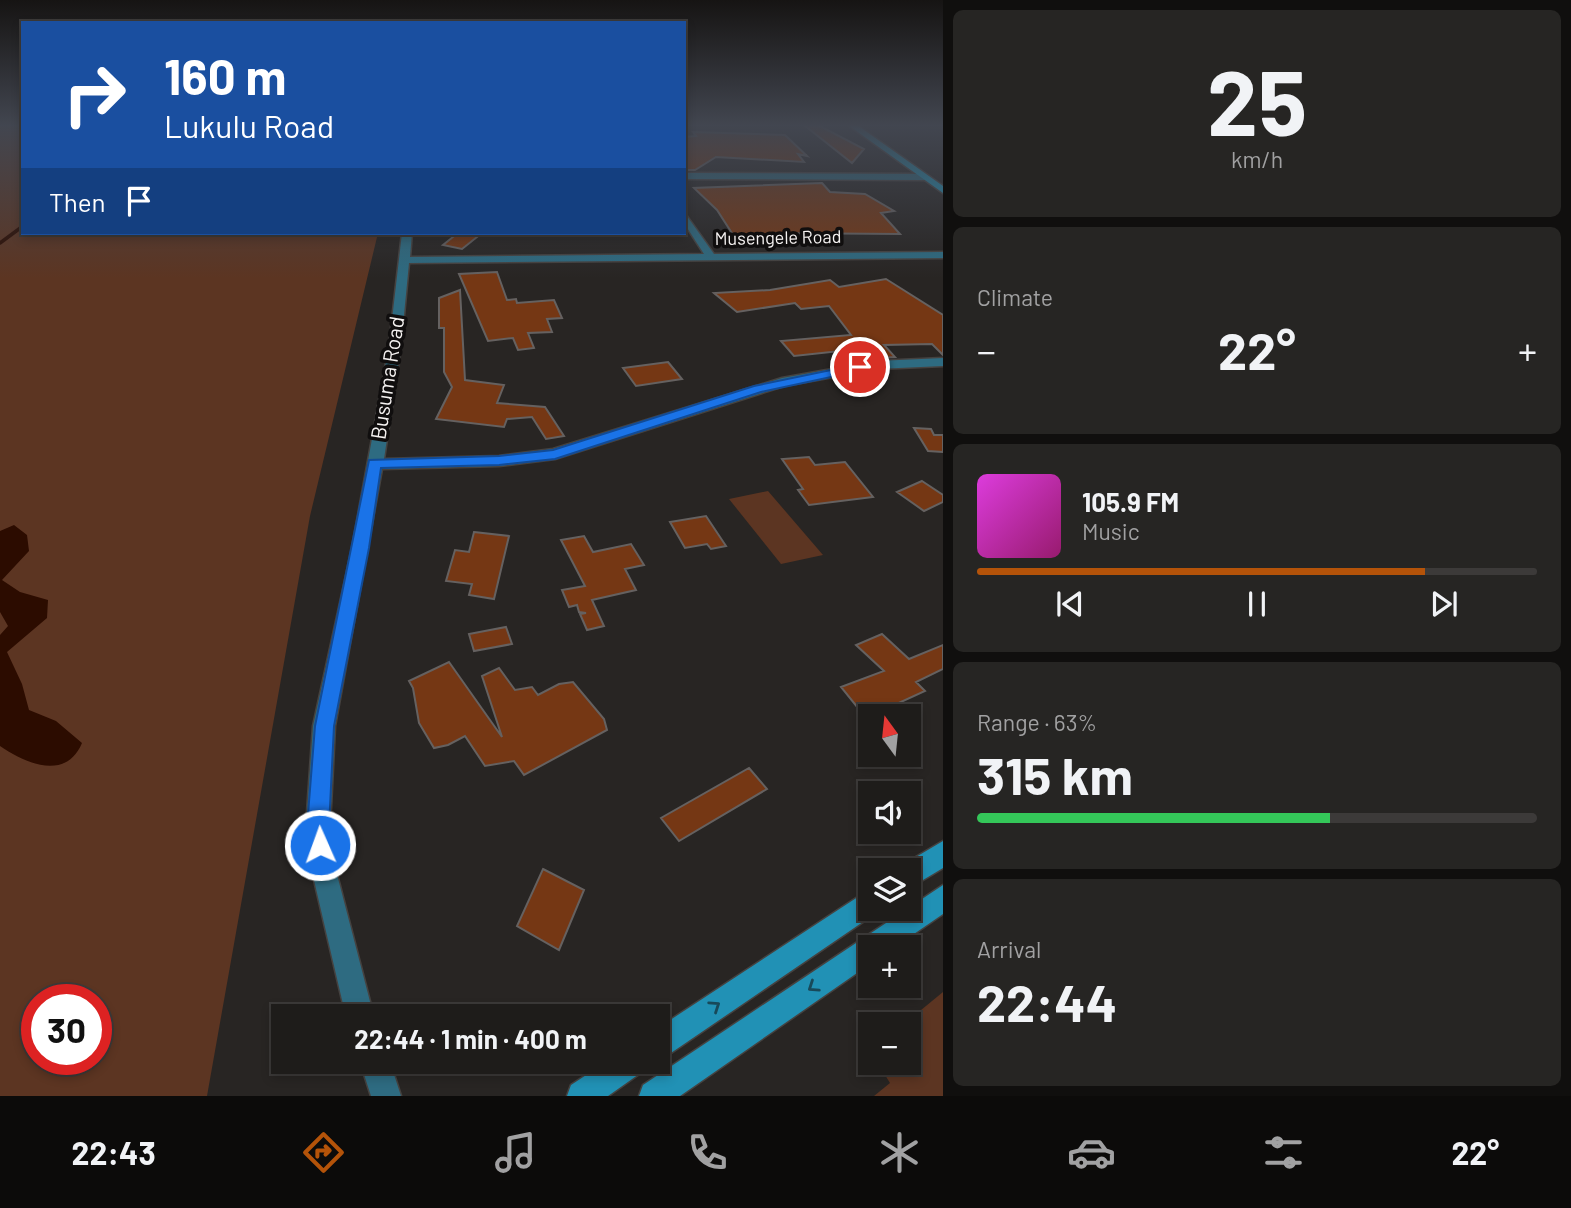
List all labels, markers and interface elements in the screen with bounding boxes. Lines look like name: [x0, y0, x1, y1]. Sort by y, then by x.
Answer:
text: 25: [1207, 45, 1307, 154]
text: 160 m: [164, 46, 286, 105]
icon: right: [49, 49, 140, 140]
text: Lukulu Road: [164, 106, 334, 144]
text: km/h: [1231, 145, 1283, 173]
icon: arrive: [120, 182, 158, 220]
text: Then: [49, 186, 106, 217]
street label: Musengele Road: [714, 225, 842, 249]
text: Climate: [977, 283, 1053, 311]
street label: Busuma Road: [364, 314, 409, 441]
text: 22°: [1218, 318, 1296, 380]
text: −: [977, 327, 996, 373]
text: +: [1518, 327, 1537, 373]
pin: [830, 337, 890, 397]
icon: arrive: [841, 348, 879, 386]
text: 105.9 FM: [1082, 486, 1179, 517]
text: Music: [1082, 517, 1140, 545]
icon: previous: [1051, 585, 1089, 623]
icon: pause: [1238, 585, 1276, 623]
icon: next: [1425, 585, 1463, 623]
north arrow: [858, 704, 920, 766]
map controls: [858, 704, 921, 1075]
text: Range · 63%: [977, 708, 1097, 736]
text: 315 km: [977, 743, 1133, 805]
button: sound: [858, 781, 921, 844]
position arrow: [283, 808, 357, 882]
button: layers: [858, 858, 921, 921]
button: +: [858, 935, 921, 998]
text: Arrival: [977, 935, 1041, 963]
text: 22:44: [977, 970, 1117, 1032]
one-way arrow: [808, 979, 821, 992]
speed limit sign: 30: [21, 984, 112, 1075]
one-way arrow: [707, 1002, 720, 1015]
button: −: [858, 1012, 921, 1075]
text: 22:44 · 1 min · 400 m: [354, 1023, 587, 1054]
icon: directions: [299, 1128, 348, 1177]
icon: music: [491, 1128, 540, 1177]
icon: phone: [683, 1128, 732, 1177]
icon: climate: [875, 1128, 924, 1177]
icon: car: [1067, 1128, 1116, 1177]
icon: filters: [1259, 1128, 1308, 1177]
text: 22:43: [72, 1133, 156, 1171]
text: 22°: [1451, 1133, 1499, 1171]

